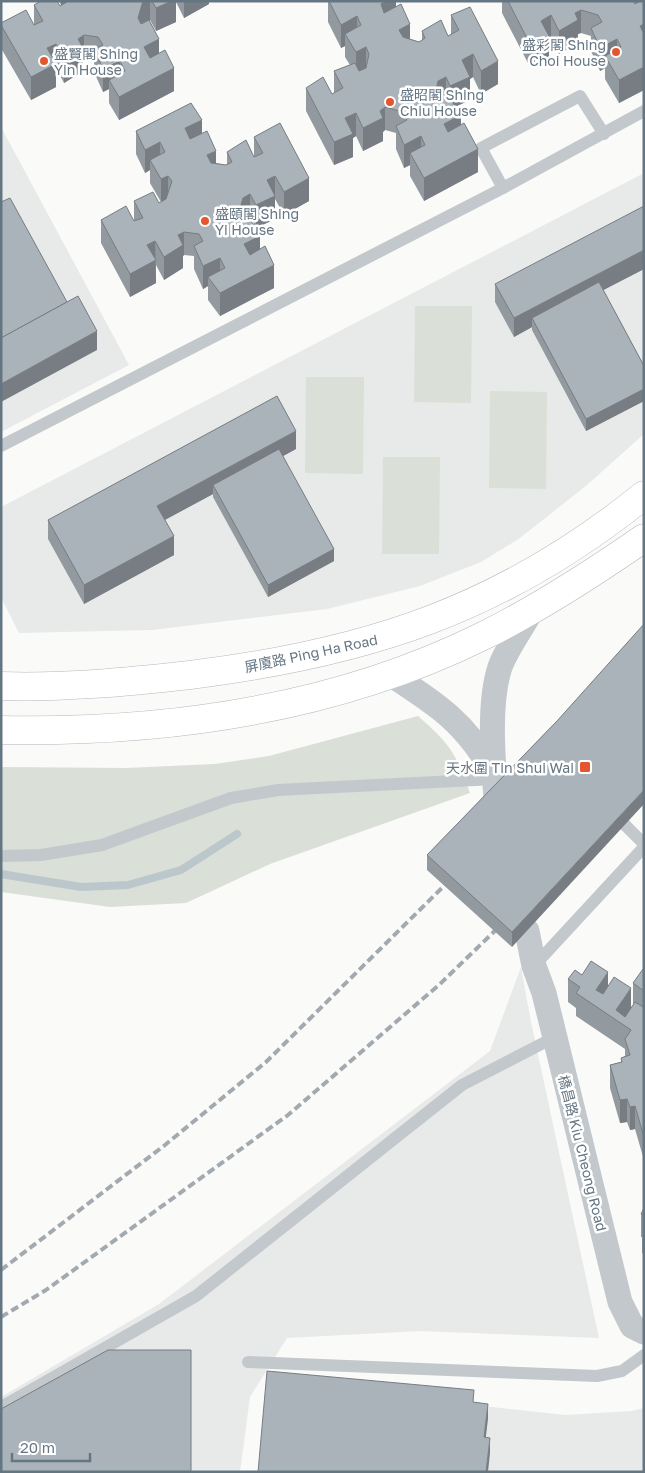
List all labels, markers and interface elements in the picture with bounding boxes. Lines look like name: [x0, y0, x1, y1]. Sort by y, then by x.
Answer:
place label: 盛彩閣 Shing Choi House: [522, 36, 606, 69]
place label: 盛賢閣 Shing Yin House: [54, 45, 138, 78]
marker: 盛彩閣 Shing Choi House: [610, 46, 622, 58]
marker: 盛賢閣 Shing Yin House: [38, 55, 50, 67]
place label: 盛昭閣 Shing Chiu House: [400, 86, 484, 119]
marker: 盛昭閣 Shing Chiu House: [384, 96, 396, 108]
place label: 盛頤閣 Shing Yi House: [215, 205, 299, 238]
marker: 盛頤閣 Shing Yi House: [199, 215, 211, 227]
street label: 屏廈路 Ping Ha Road: [243, 631, 379, 675]
place label: 天水圍 Tin Shui Wai: [446, 759, 574, 776]
marker: 天水圍 Tin Shui Wai: [578, 760, 592, 774]
street label: 橋昌路 Kiu Cheong Road: [555, 1073, 611, 1233]
scale bar: [12, 1430, 90, 1462]
text: 20 m: [20, 1438, 55, 1456]

